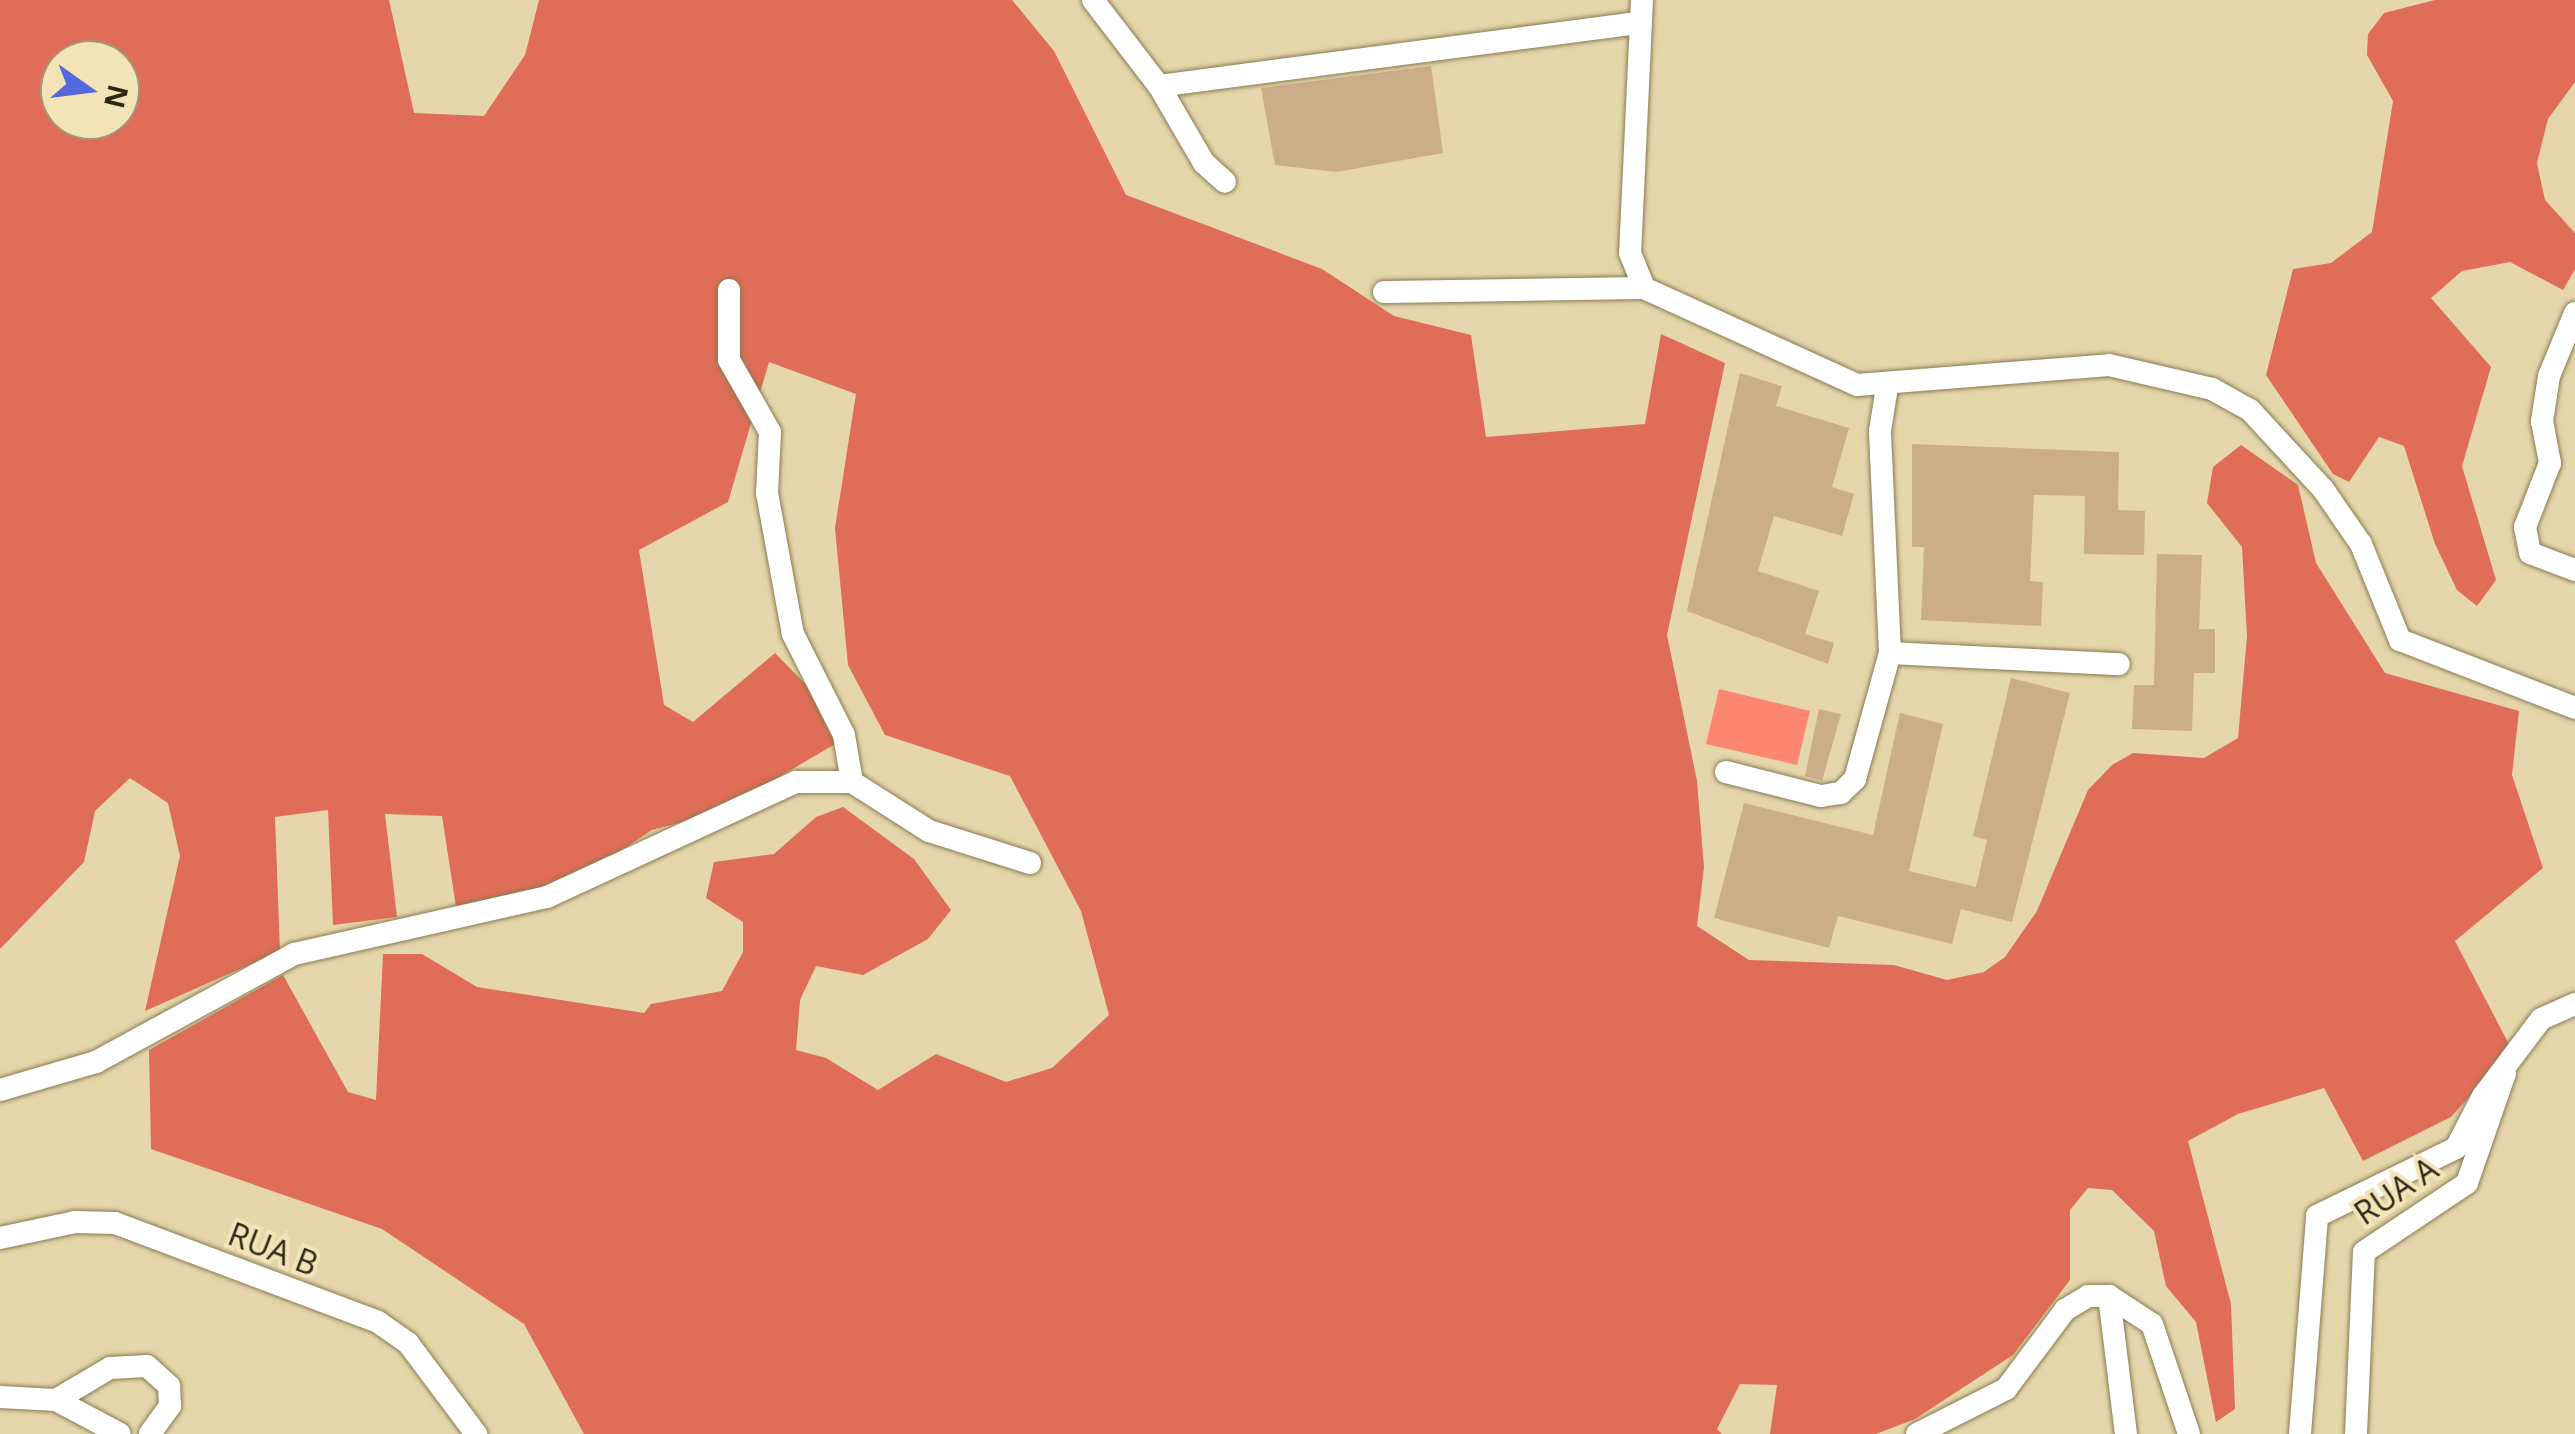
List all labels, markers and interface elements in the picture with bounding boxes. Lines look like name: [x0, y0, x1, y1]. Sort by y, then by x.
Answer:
north arrow: [40, 40, 140, 140]
text: N: [96, 81, 138, 112]
street label: RUA A: [2347, 1149, 2445, 1233]
street label: RUA B: [223, 1215, 323, 1283]

